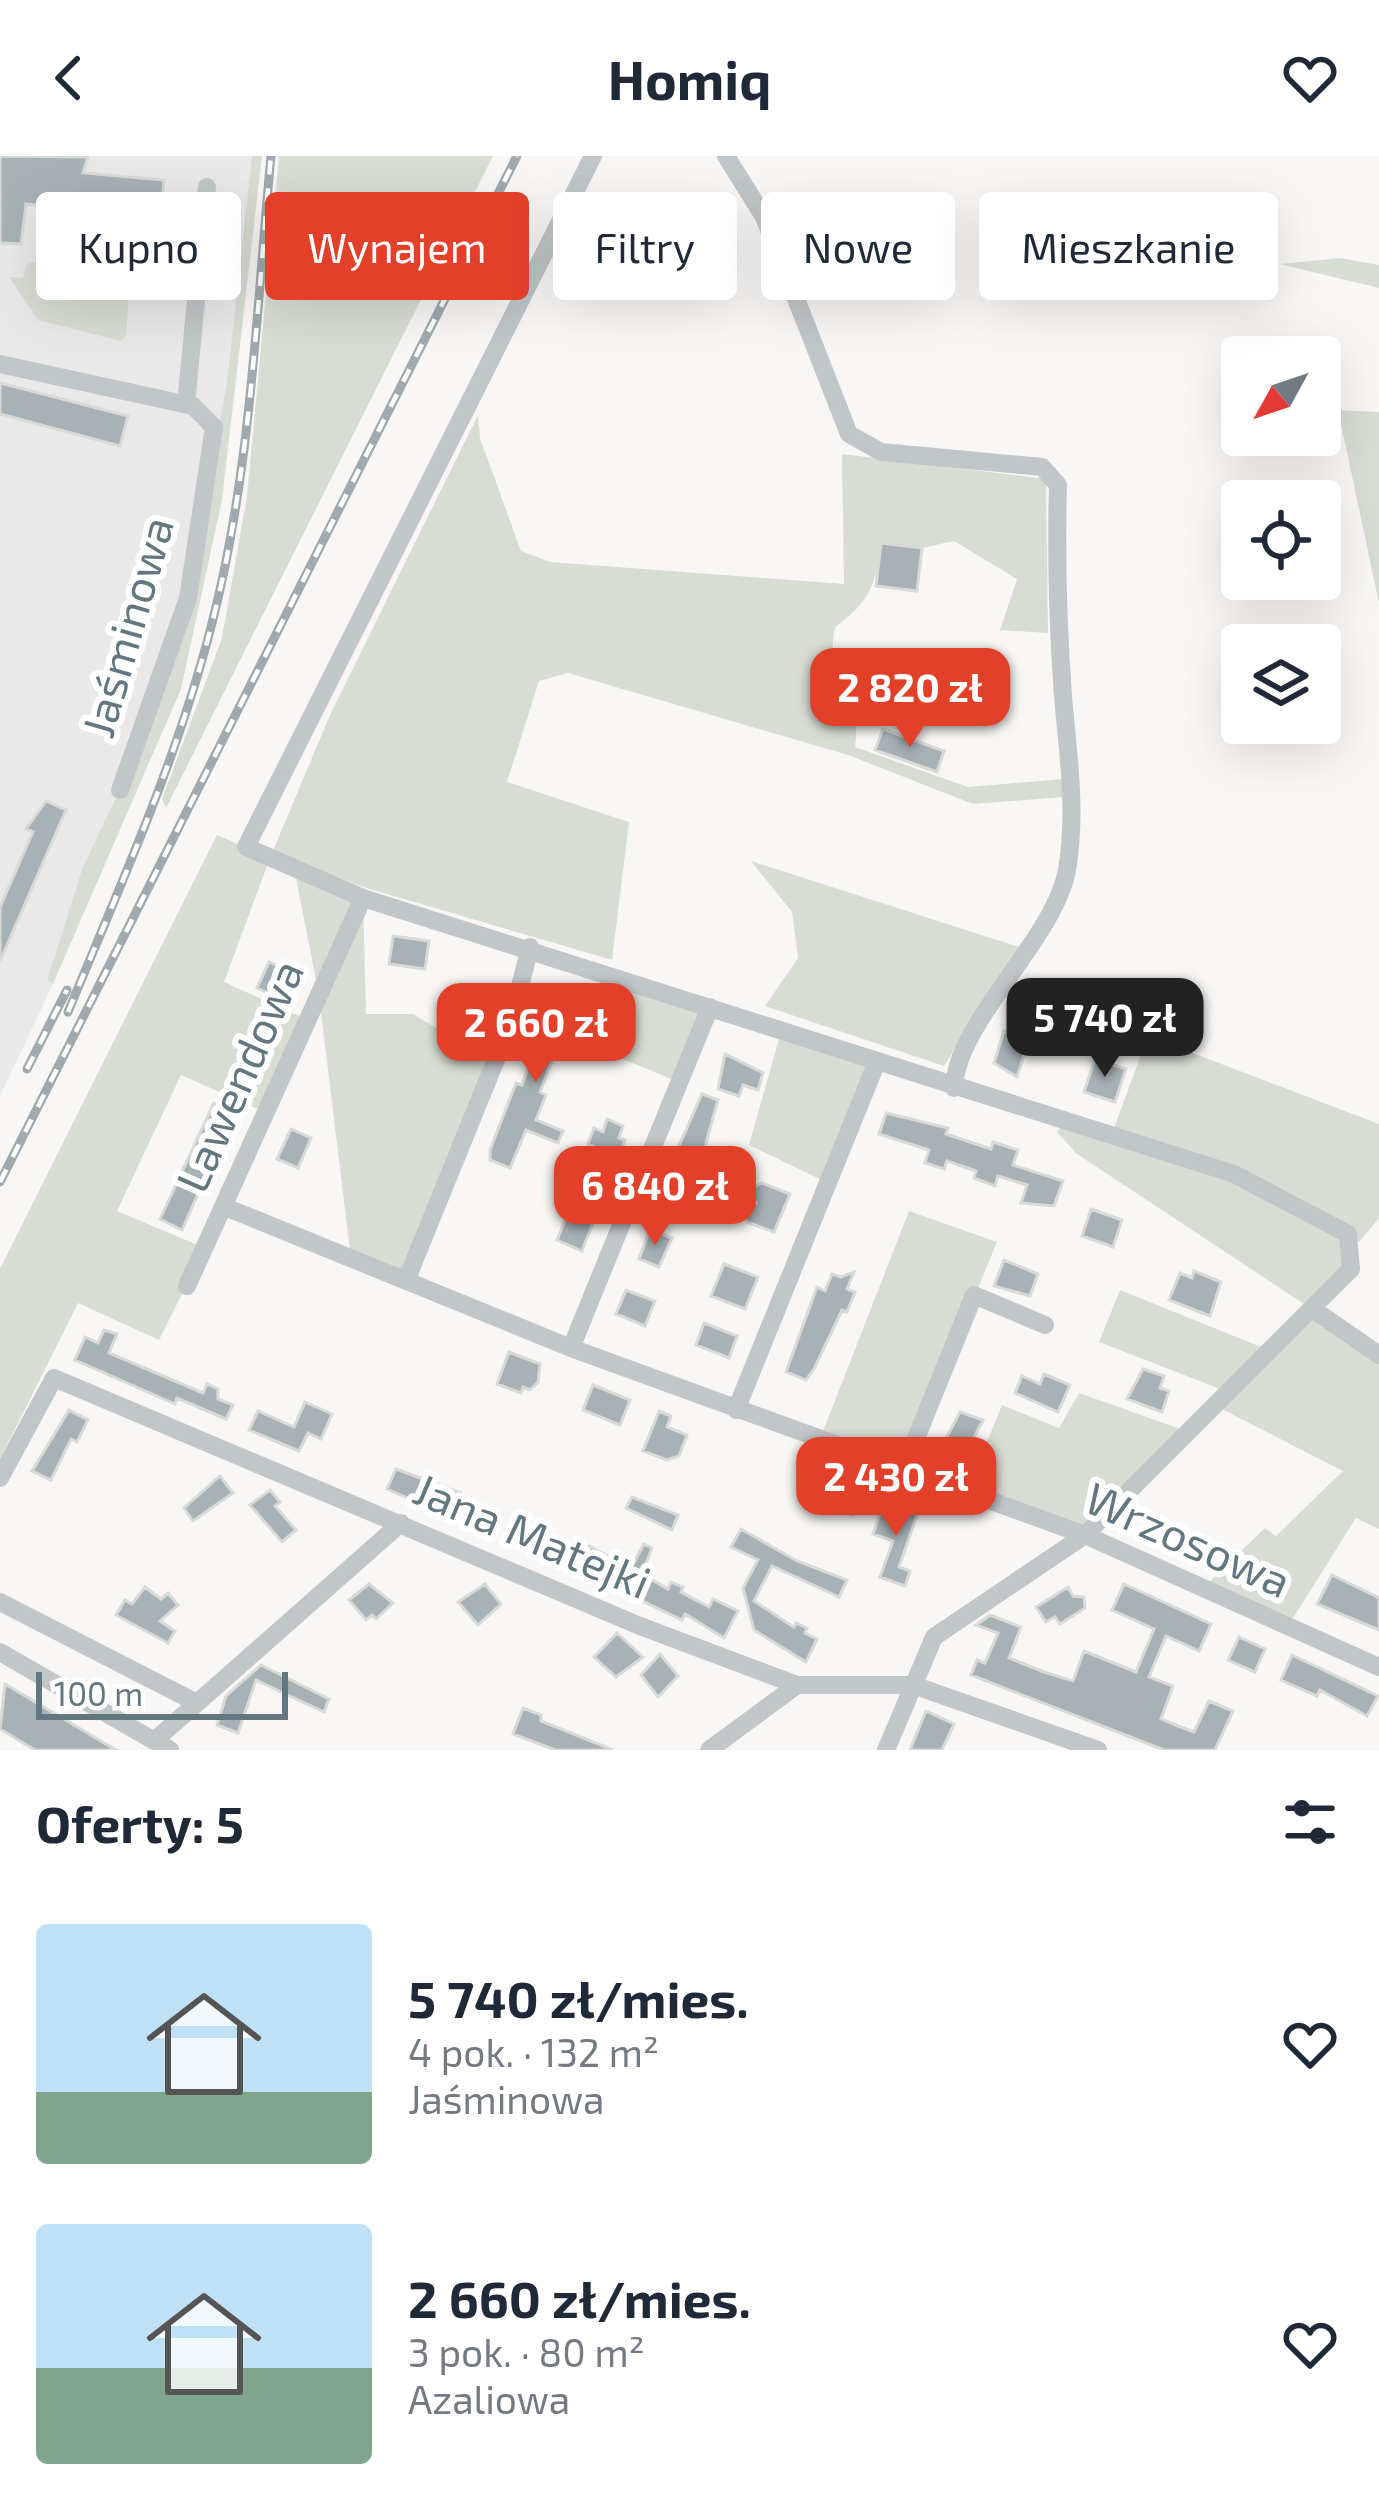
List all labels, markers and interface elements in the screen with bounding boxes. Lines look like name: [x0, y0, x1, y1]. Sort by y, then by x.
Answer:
icon: back: [36, 45, 102, 111]
icon: heart: [1277, 45, 1343, 111]
text: Homiq: [608, 46, 771, 111]
chip: Kupno: [36, 192, 241, 300]
chip: Wynajem: [265, 192, 529, 300]
chip: Filtry: [553, 192, 737, 300]
chip: Nowe: [761, 192, 955, 300]
chip: Mieszkanie: [979, 192, 1278, 300]
north arrow: [1221, 336, 1341, 456]
map controls: [1221, 336, 1341, 744]
button: locate: [1221, 480, 1341, 600]
street label: Jaśminowa: [69, 510, 183, 743]
button: layers: [1221, 624, 1341, 744]
pin: 2 820 zł: [786, 648, 1034, 750]
text: 2 820 zł: [837, 663, 983, 710]
street label: Lawendowa: [163, 951, 313, 1199]
pin: 5 740 zł: [981, 978, 1229, 1080]
pin: 2 660 zł: [412, 983, 660, 1085]
text: 5 740 zł: [1034, 993, 1176, 1040]
text: 2 660 zł: [464, 998, 608, 1045]
pin: 6 840 zł: [531, 1146, 779, 1248]
text: 6 840 zł: [581, 1161, 729, 1208]
pin: 2 430 zł: [772, 1437, 1020, 1539]
text: 2 430 zł: [823, 1452, 969, 1499]
street label: Jana Matejki: [406, 1460, 659, 1609]
street label: Wrzosowa: [1078, 1469, 1300, 1607]
scale bar: [36, 1666, 288, 1719]
text: 100 m: [54, 1673, 143, 1713]
icon: filters: [1277, 1789, 1343, 1855]
text: Oferty: 5: [36, 1792, 244, 1853]
text: 5 740 zł/mies.: [408, 1967, 749, 2028]
icon: home: [132, 1972, 276, 2116]
icon: heart: [1277, 2011, 1343, 2077]
text: 4 pok. · 132 m²: [408, 2028, 659, 2075]
text: Jaśminowa: [408, 2075, 604, 2122]
text: 2 660 zł/mies.: [408, 2267, 751, 2328]
icon: home: [132, 2272, 276, 2416]
icon: heart: [1277, 2311, 1343, 2377]
text: 3 pok. · 80 m²: [408, 2328, 645, 2375]
text: Azaliowa: [408, 2375, 570, 2422]

